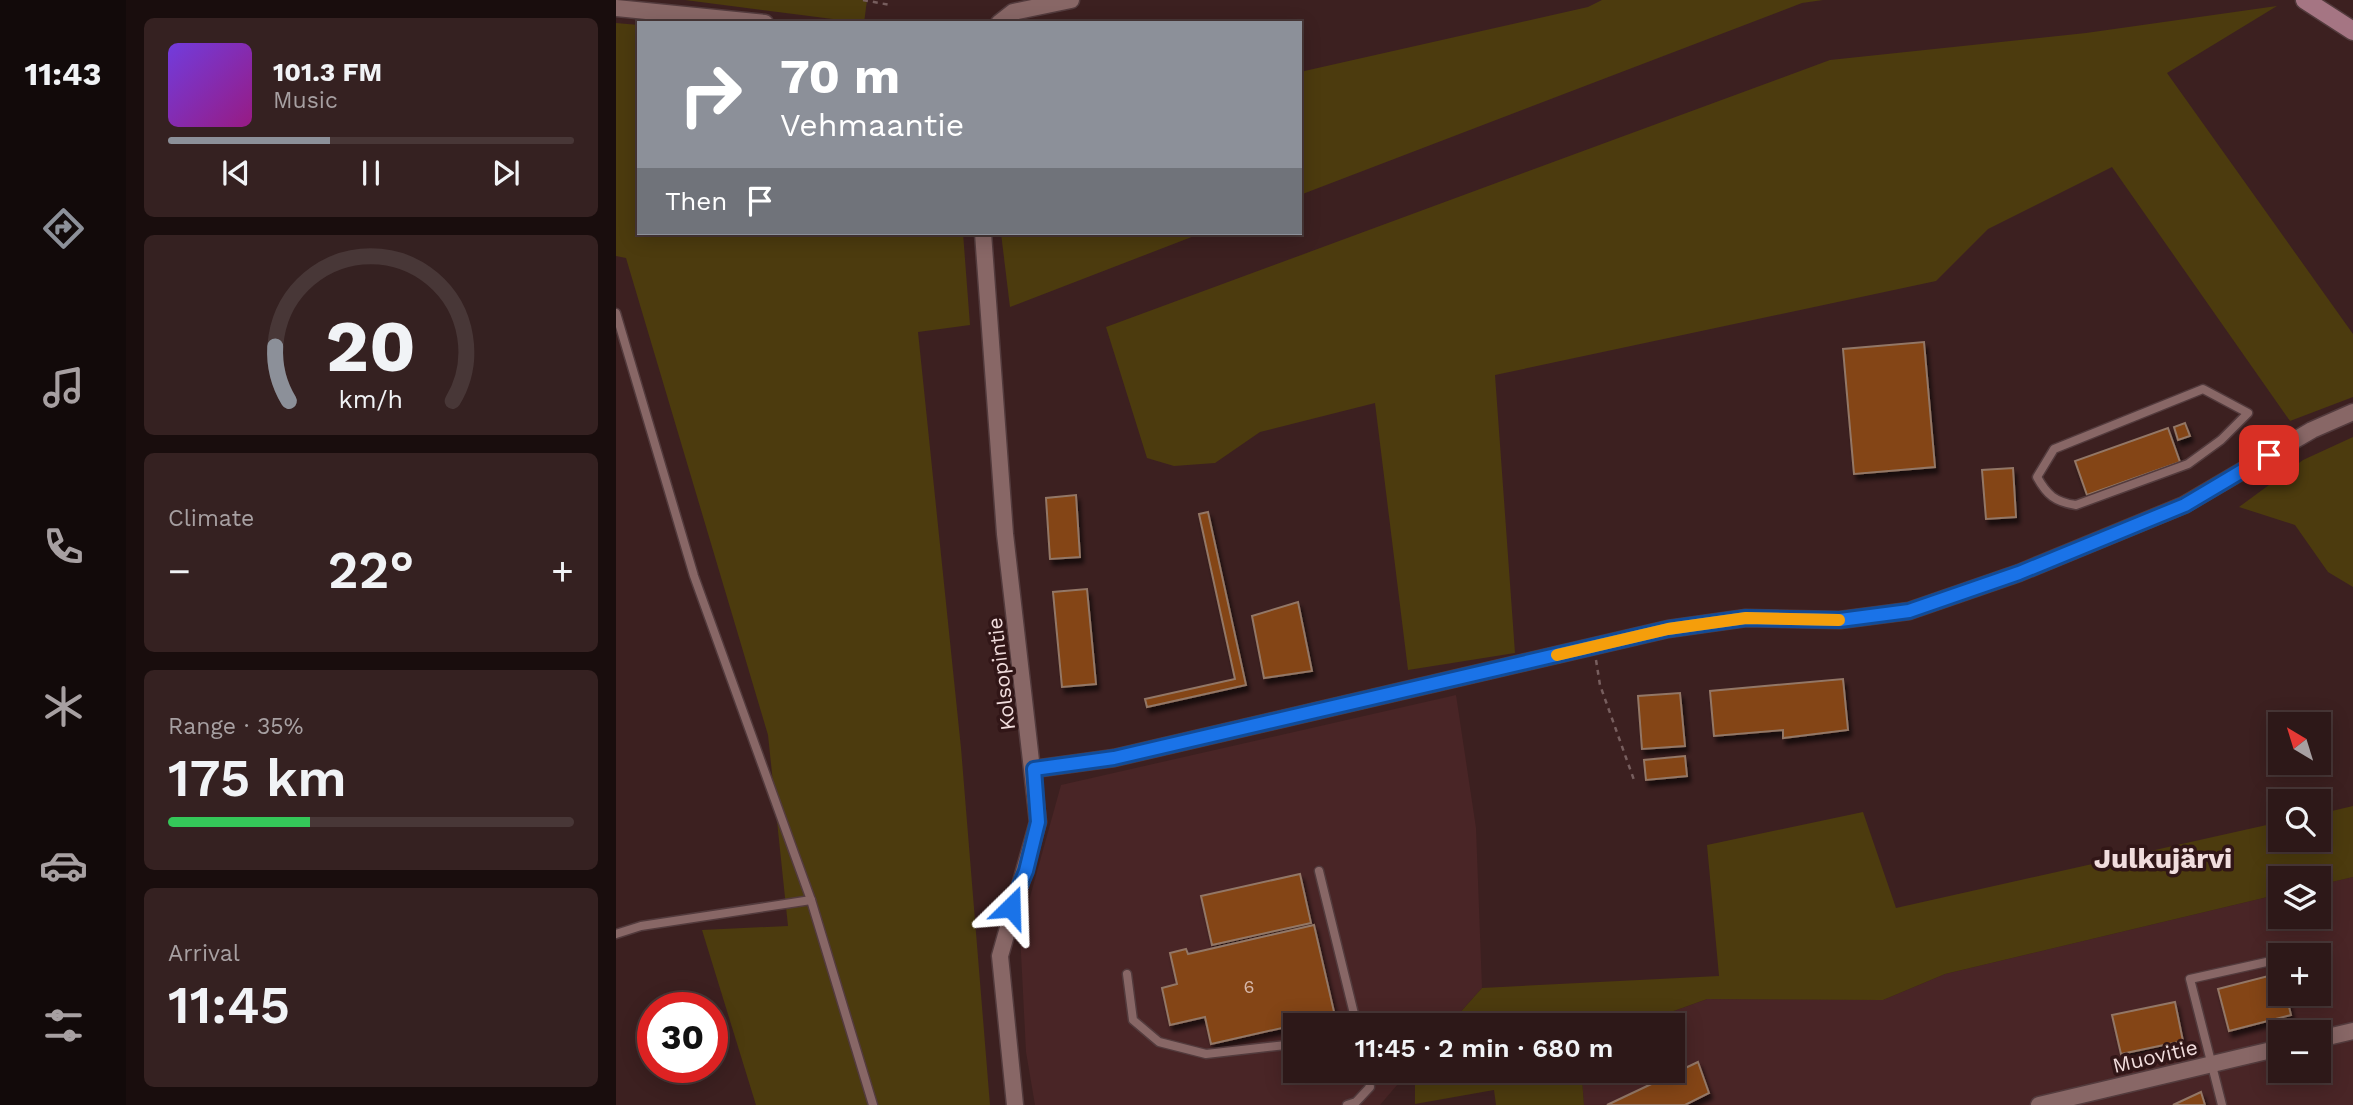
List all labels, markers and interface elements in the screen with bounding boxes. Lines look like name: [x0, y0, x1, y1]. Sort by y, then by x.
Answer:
text: 70 m: [780, 47, 900, 105]
icon: right: [665, 49, 756, 140]
text: 11:43: [25, 55, 101, 93]
text: 101.3 FM: [273, 57, 382, 87]
text: Music: [273, 87, 338, 114]
text: Vehmaantie: [780, 106, 964, 144]
icon: previous: [217, 154, 255, 192]
icon: pause: [352, 154, 390, 192]
icon: next: [487, 154, 525, 192]
icon: arrive: [741, 182, 779, 220]
text: Then: [665, 186, 727, 216]
icon: directions: [39, 204, 88, 253]
text: 20: [326, 304, 416, 390]
icon: music: [39, 363, 88, 412]
text: km/h: [339, 385, 403, 414]
pin: [2239, 425, 2299, 485]
icon: arrive: [2250, 436, 2288, 474]
text: Climate: [168, 505, 254, 532]
icon: phone: [39, 522, 88, 571]
text: 22°: [328, 540, 414, 601]
text: −: [168, 549, 191, 593]
text: +: [551, 549, 574, 593]
street label: Kolsopintie: [982, 616, 1020, 732]
icon: climate: [39, 682, 88, 731]
north arrow: [2268, 712, 2331, 775]
map controls: [2268, 712, 2331, 1083]
text: Range · 35%: [168, 713, 303, 740]
text: 175 km: [168, 748, 347, 809]
button: search: [2268, 789, 2331, 852]
icon: car: [39, 841, 88, 890]
district label: Julkujärvi: [2094, 842, 2232, 875]
button: layers: [2268, 866, 2331, 929]
position arrow: [974, 870, 1048, 944]
text: Arrival: [168, 940, 240, 967]
button: +: [2268, 943, 2331, 1006]
text: 11:45: [168, 975, 290, 1036]
house number: 6: [1244, 976, 1254, 997]
speed limit sign: 30: [637, 992, 728, 1083]
icon: filters: [39, 1001, 88, 1050]
button: −: [2268, 1020, 2331, 1083]
text: 11:45 · 2 min · 680 m: [1355, 1033, 1613, 1063]
street label: Muovitie: [2110, 1034, 2200, 1078]

